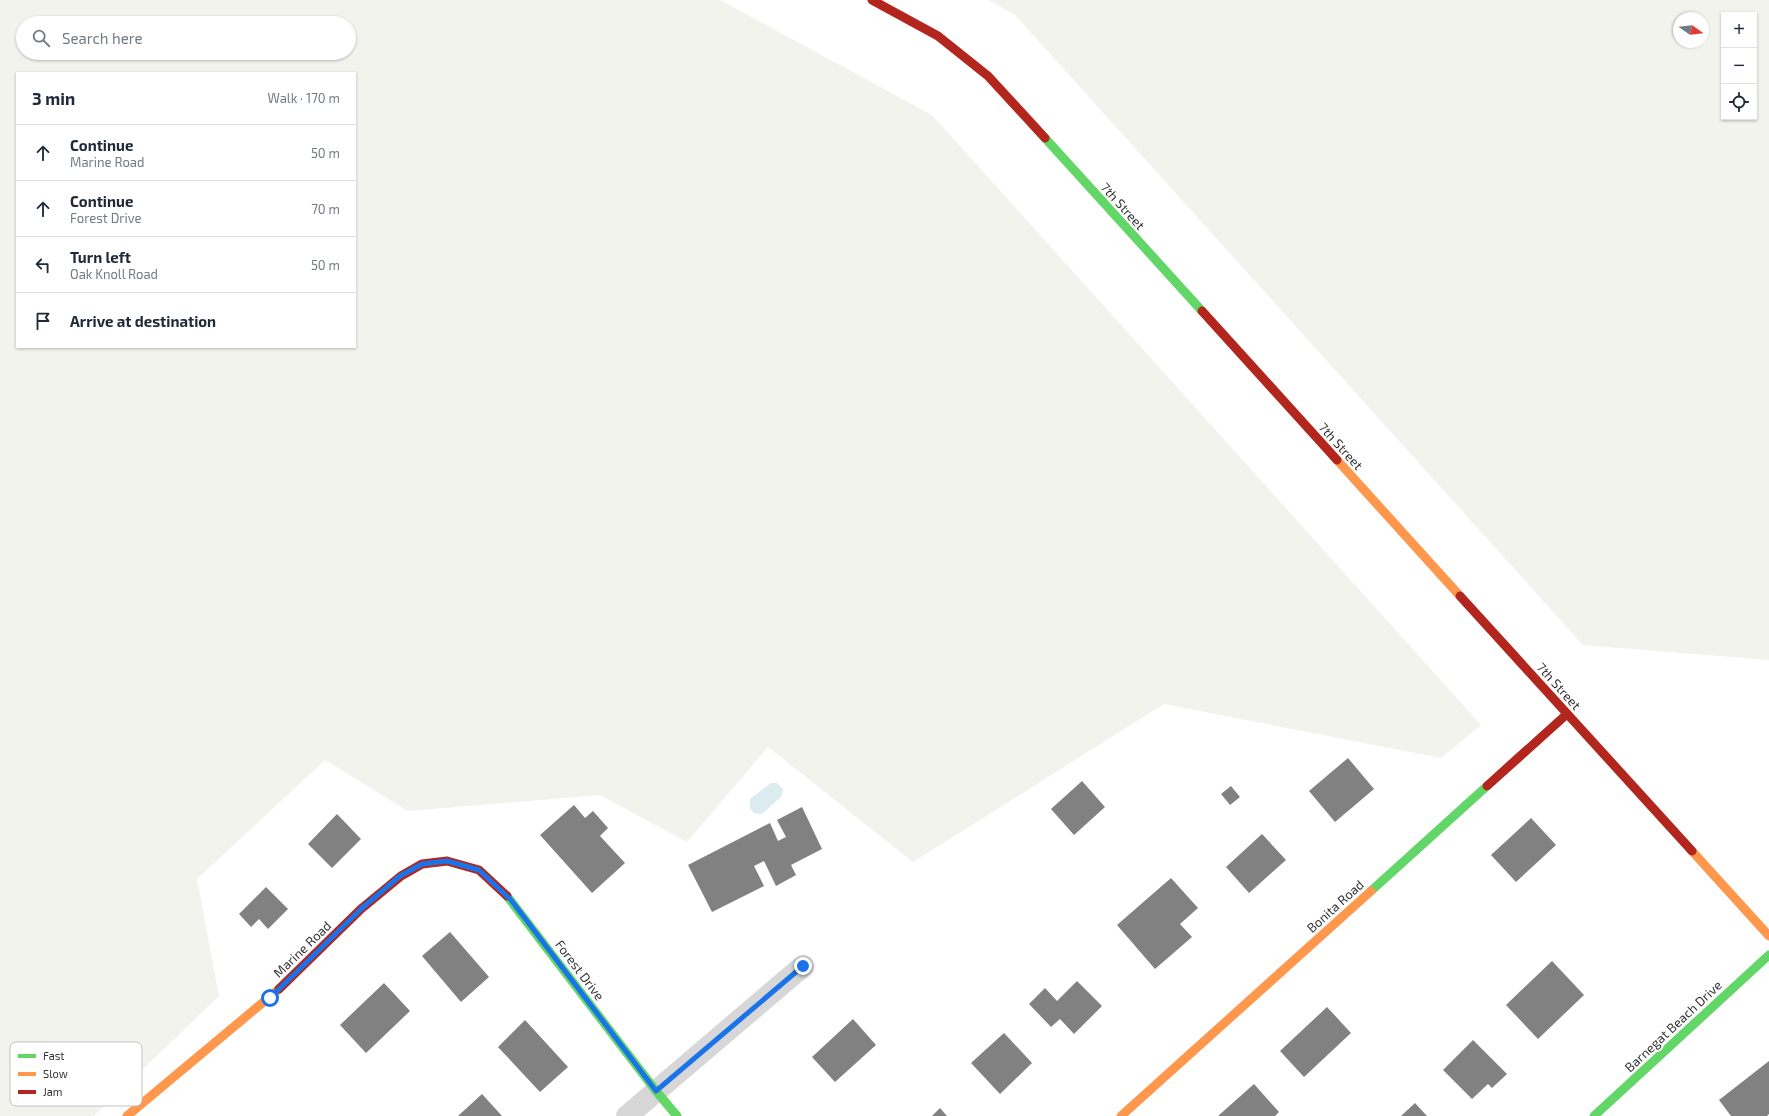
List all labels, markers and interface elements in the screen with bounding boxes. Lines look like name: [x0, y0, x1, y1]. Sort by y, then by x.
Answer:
north arrow: [1673, 12, 1709, 48]
map controls: [1721, 12, 1757, 120]
button: +: [1721, 12, 1757, 48]
search box: [16, 16, 356, 60]
icon: search: [30, 27, 52, 49]
text: Search here: [62, 29, 143, 47]
button: −: [1721, 48, 1757, 84]
button: locate: [1721, 84, 1757, 120]
text: 3 min: [32, 88, 75, 108]
text: Walk · 170 m: [268, 90, 340, 106]
text: Continue: [70, 136, 133, 154]
icon: ahead: [32, 142, 54, 164]
text: 50 m: [311, 145, 340, 161]
text: Marine Road: [70, 154, 144, 170]
street label: 7th Street: [1098, 179, 1148, 233]
text: Continue: [70, 192, 133, 210]
icon: ahead: [32, 198, 54, 220]
text: 70 m: [311, 201, 340, 217]
text: Forest Drive: [70, 210, 142, 226]
text: Turn left: [70, 248, 131, 266]
icon: left: [32, 254, 54, 276]
text: 50 m: [311, 257, 340, 273]
text: Oak Knoll Road: [70, 266, 158, 282]
icon: arrive: [32, 310, 54, 332]
text: Arrive at destination: [70, 312, 216, 330]
street label: 7th Street: [1316, 419, 1366, 473]
street label: 7th Street: [1534, 659, 1584, 713]
street label: Bonita Road: [1303, 876, 1367, 936]
street label: Marine Road: [270, 917, 334, 981]
street label: Forest Drive: [552, 937, 608, 1003]
route end: [794, 957, 812, 975]
street label: Barnegat Beach Drive: [1621, 977, 1725, 1075]
route start: [261, 989, 279, 1007]
legend: [10, 1042, 142, 1106]
text: Fast: [43, 1049, 65, 1062]
text: Slow: [43, 1067, 68, 1080]
text: Jam: [43, 1085, 62, 1098]

